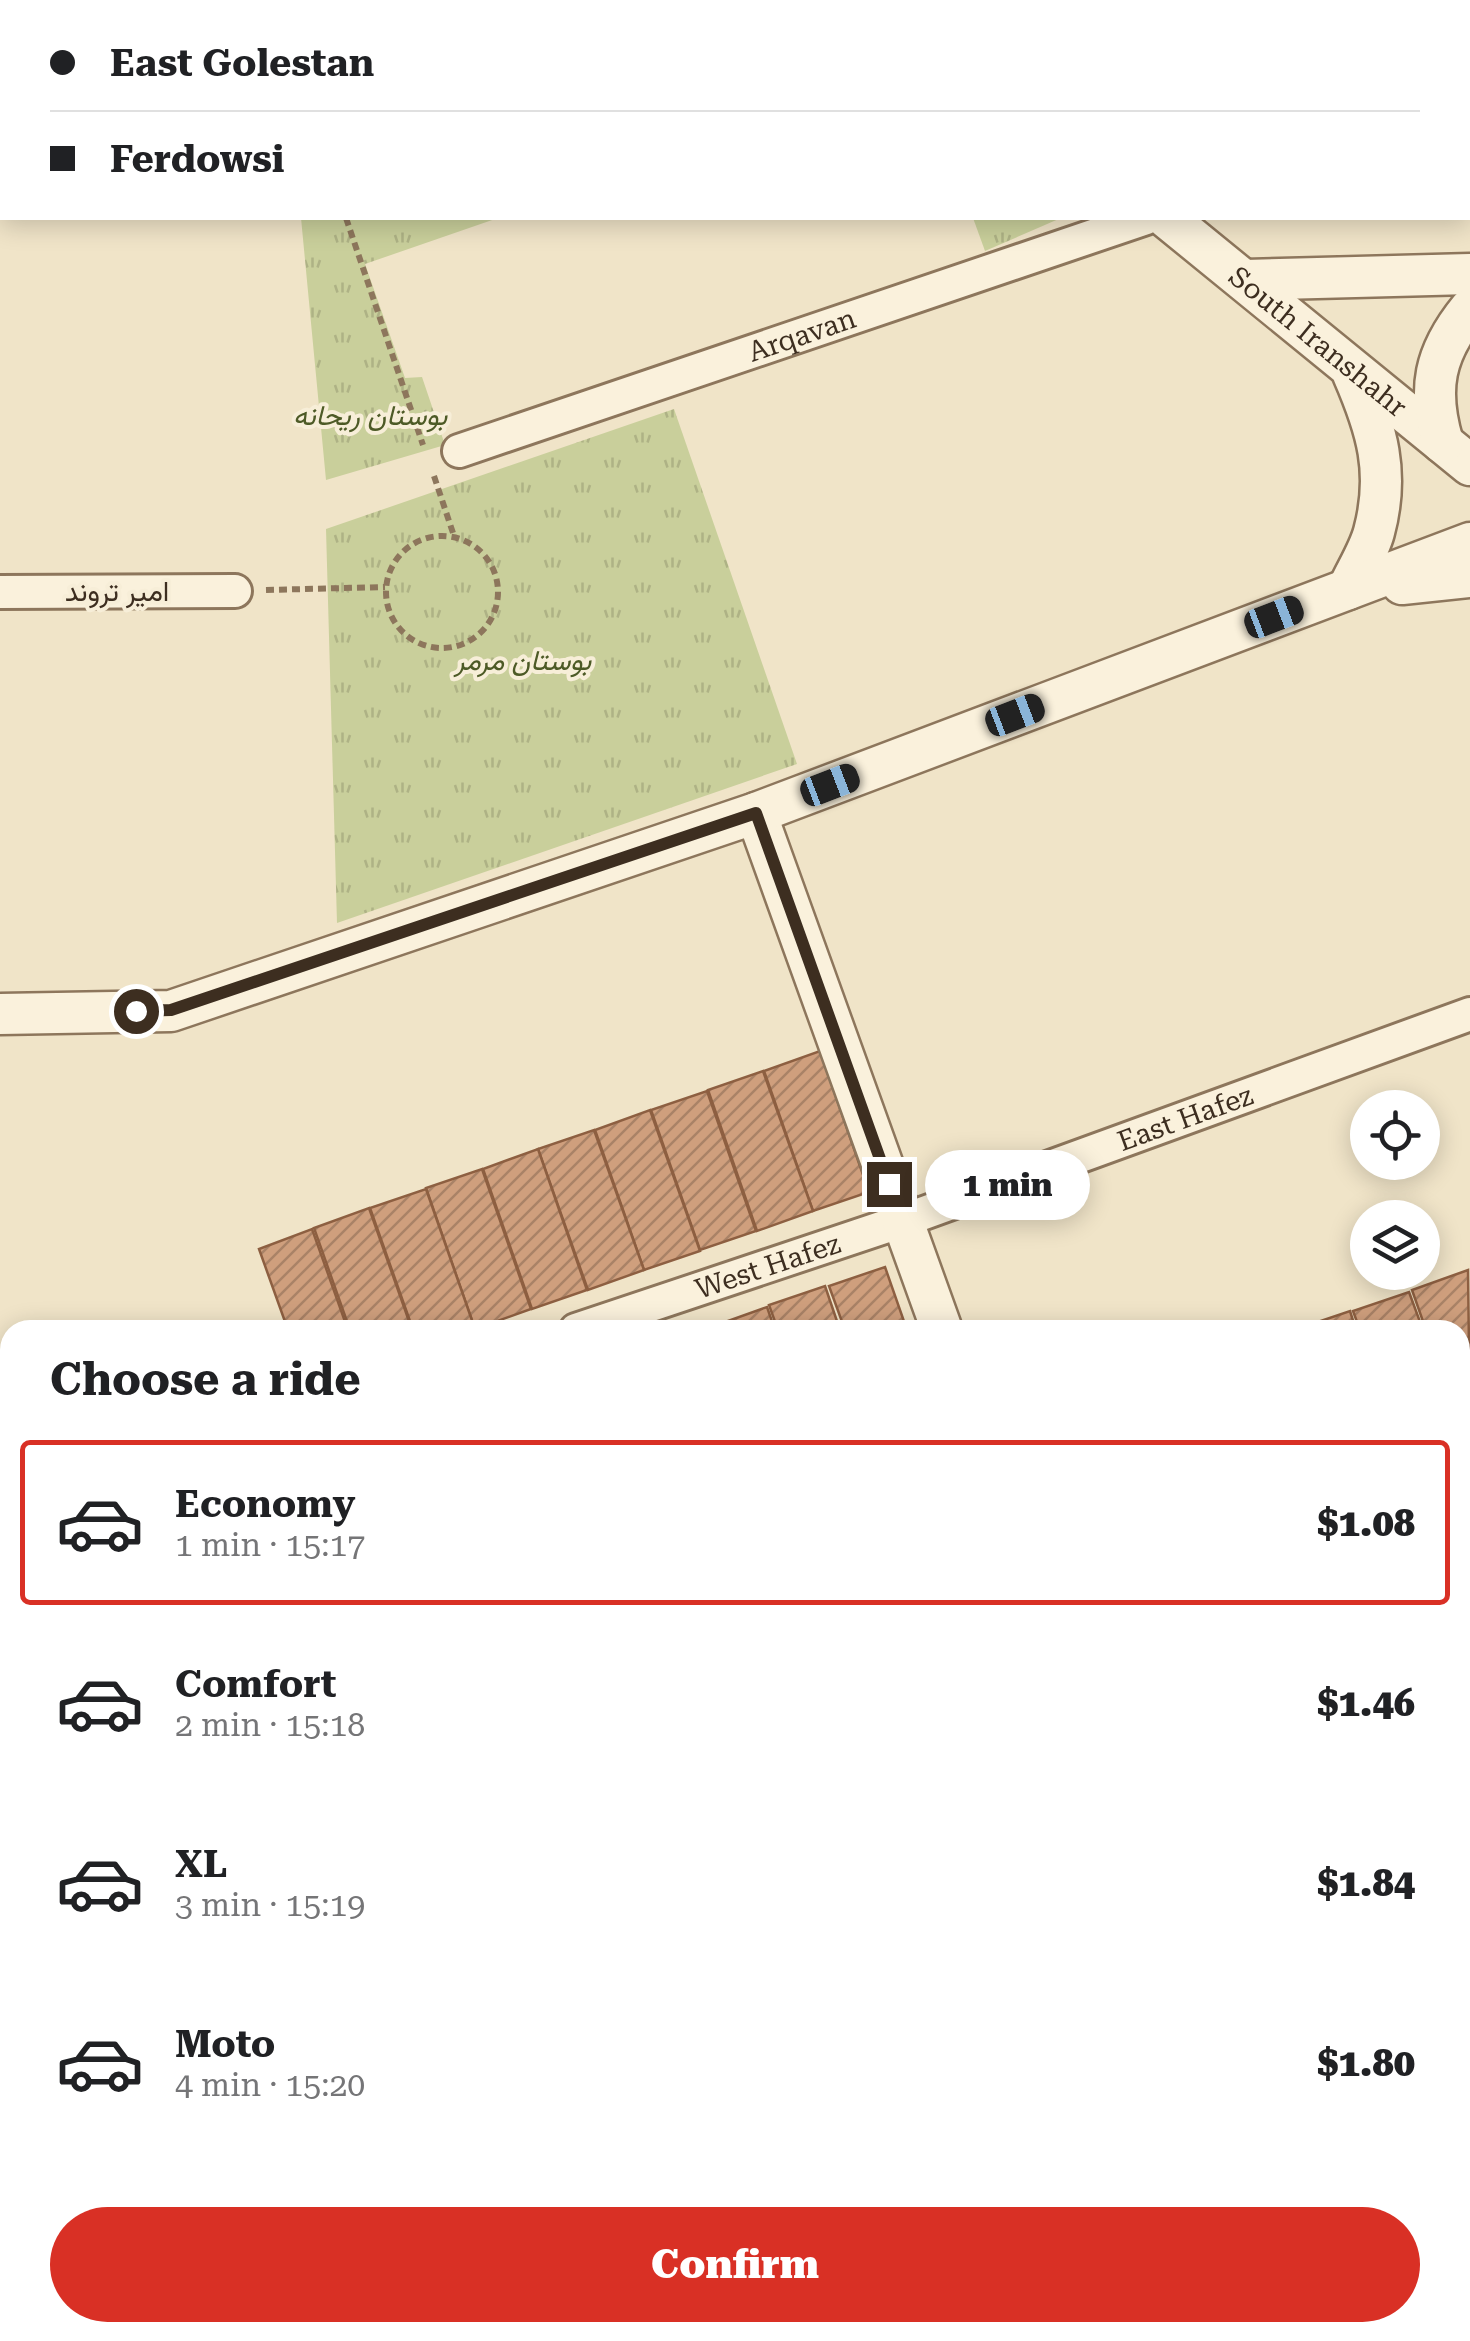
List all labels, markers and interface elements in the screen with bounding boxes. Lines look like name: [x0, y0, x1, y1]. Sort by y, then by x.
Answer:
text: East Golestan: [110, 41, 374, 85]
text: Ferdowsi: [110, 137, 284, 181]
street label: South Iranshahr: [1223, 259, 1414, 423]
street label: Arqavan: [744, 301, 860, 368]
park label: بوستان ریحانه: [293, 399, 448, 433]
street label: امیر تروند: [65, 575, 169, 609]
car: [1241, 592, 1307, 642]
park label: بوستان مرمر: [453, 644, 592, 678]
car: [982, 690, 1048, 740]
car: [797, 760, 863, 810]
route start: [114, 989, 159, 1034]
street label: East Hafez: [1113, 1078, 1257, 1158]
map controls: [1350, 1090, 1440, 1290]
button: locate: [1350, 1090, 1440, 1180]
callout: 1 min: [924, 1149, 1089, 1219]
route end: [867, 1162, 912, 1207]
text: 1 min: [963, 1166, 1052, 1204]
button: layers: [1350, 1200, 1440, 1290]
street label: West Hafez: [691, 1226, 844, 1306]
text: Choose a ride: [50, 1353, 361, 1406]
icon: car: [55, 1478, 145, 1568]
text: Economy: [175, 1482, 355, 1526]
text: $1.08: [1317, 1501, 1415, 1545]
text: 1 min · 15:17: [175, 1526, 365, 1564]
icon: car: [55, 1658, 145, 1748]
text: Comfort: [175, 1662, 336, 1706]
text: $1.46: [1317, 1681, 1415, 1725]
text: 2 min · 15:18: [175, 1706, 365, 1744]
icon: car: [55, 1838, 145, 1928]
text: XL: [175, 1842, 227, 1886]
text: $1.84: [1317, 1861, 1415, 1905]
text: 3 min · 15:19: [175, 1886, 365, 1924]
icon: car: [55, 2018, 145, 2108]
text: Moto: [175, 2022, 275, 2066]
text: $1.80: [1317, 2041, 1415, 2085]
text: 4 min · 15:20: [175, 2066, 365, 2104]
button: Confirm: [50, 2207, 1420, 2322]

